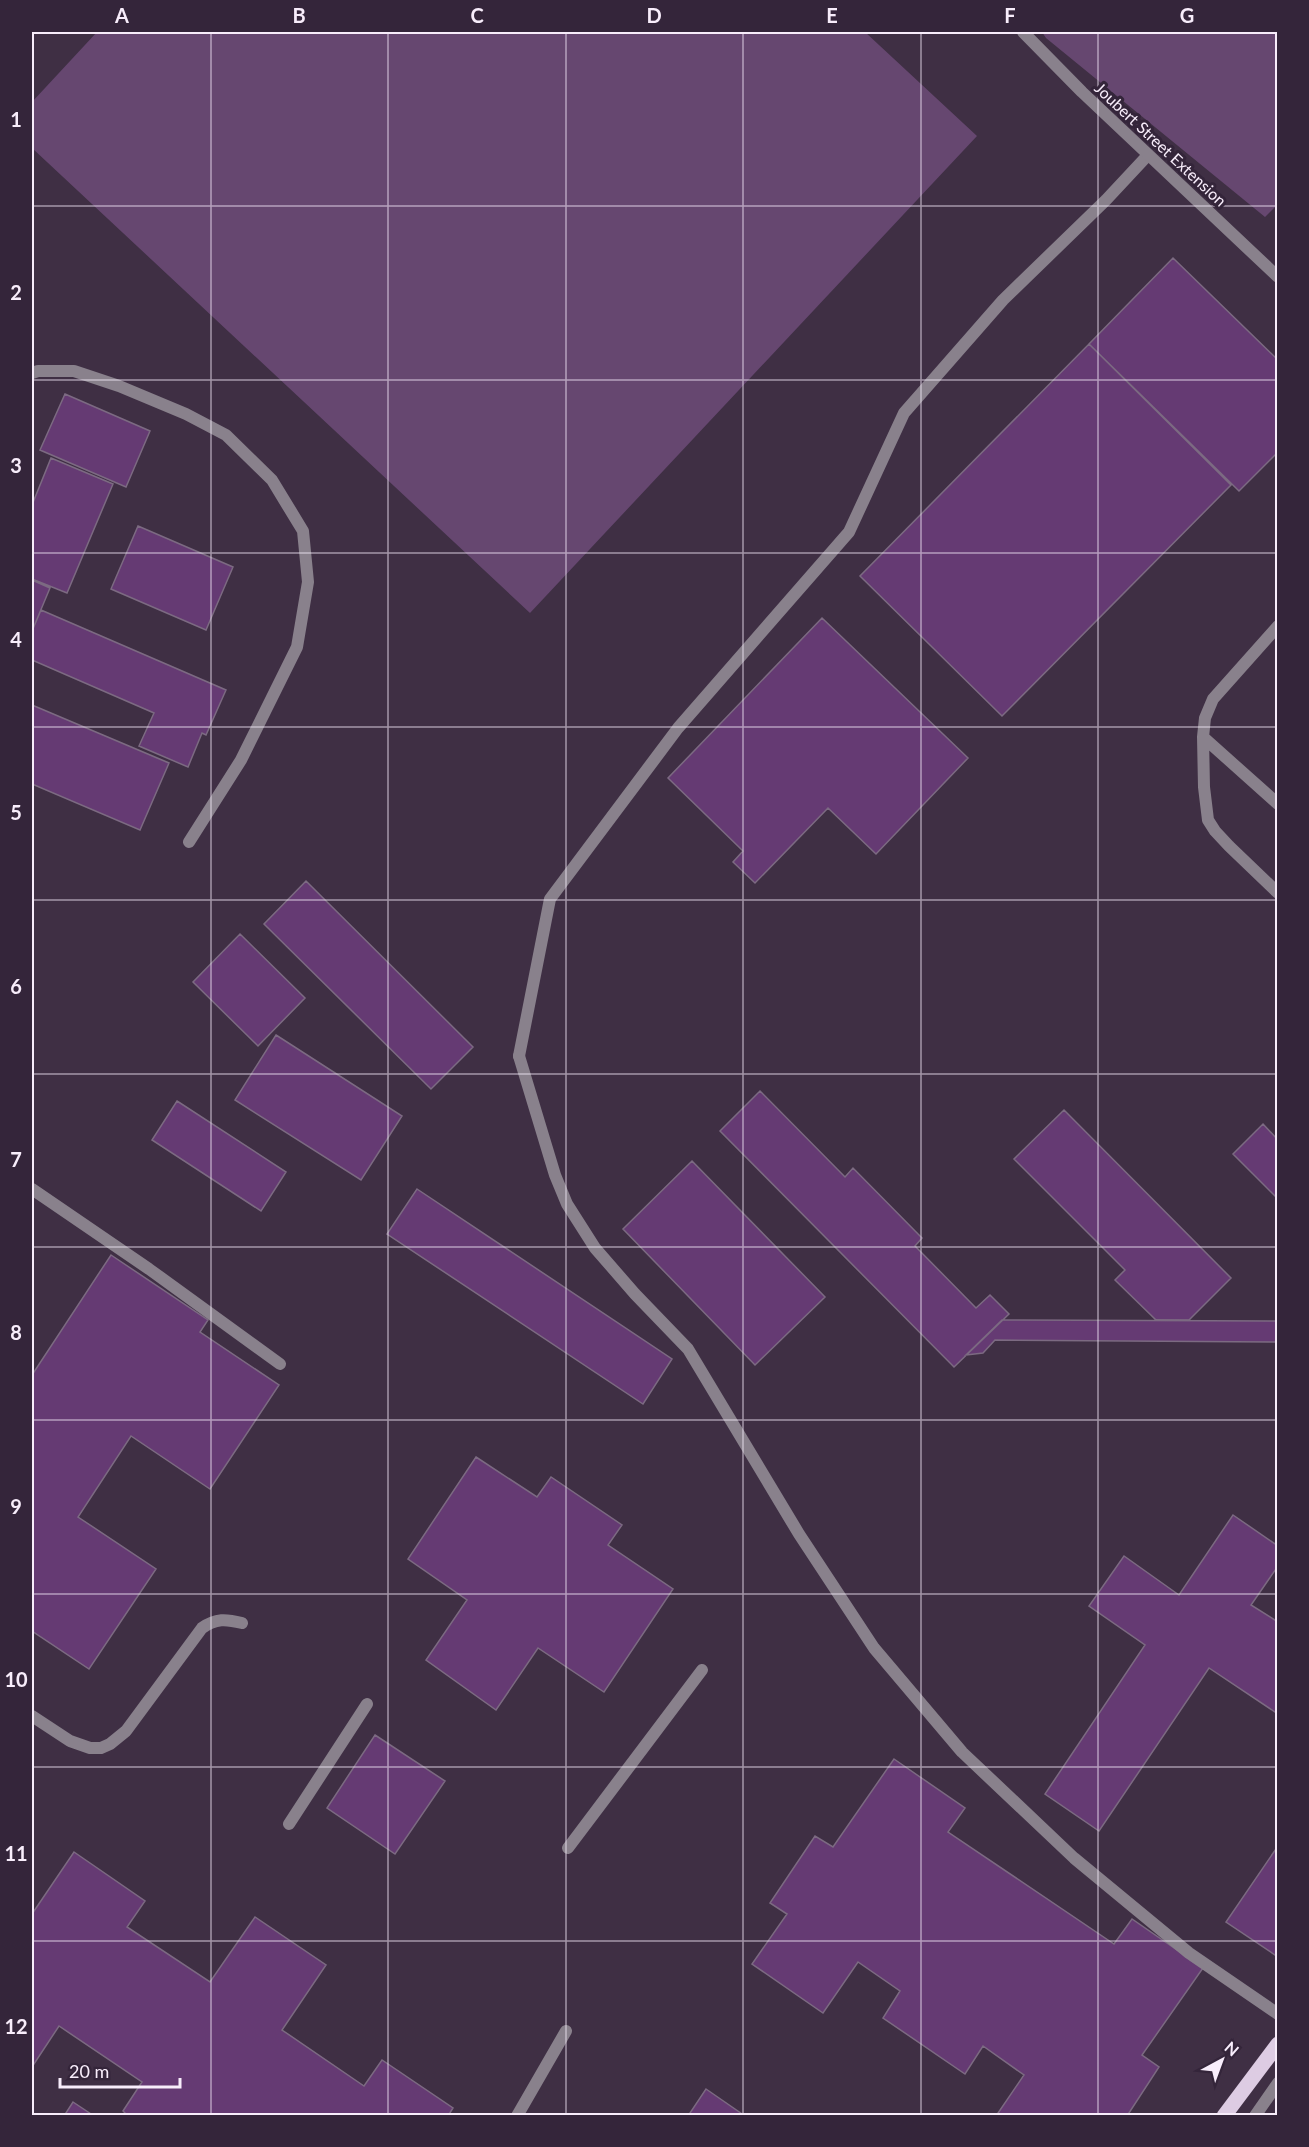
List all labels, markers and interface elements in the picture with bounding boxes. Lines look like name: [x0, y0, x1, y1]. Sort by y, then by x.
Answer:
text: A: [114, 3, 129, 27]
text: B: [292, 3, 306, 27]
text: C: [470, 3, 484, 27]
text: D: [646, 3, 662, 27]
text: E: [826, 3, 838, 27]
text: F: [1004, 3, 1016, 27]
text: G: [1180, 3, 1194, 27]
street label: Joubert Street Extension: [1091, 78, 1231, 210]
text: 1: [10, 107, 22, 131]
text: 2: [10, 280, 22, 304]
text: 3: [10, 453, 22, 477]
text: 4: [10, 627, 22, 651]
text: 5: [10, 800, 22, 824]
text: 6: [10, 974, 22, 998]
text: 7: [10, 1147, 22, 1171]
text: 8: [10, 1320, 22, 1344]
text: 9: [10, 1494, 22, 1518]
text: 10: [4, 1667, 28, 1691]
text: 11: [4, 1841, 28, 1865]
text: 12: [4, 2014, 28, 2038]
north arrow: [1192, 2030, 1252, 2090]
text: N: [1221, 2037, 1243, 2060]
scale bar: [60, 2051, 180, 2089]
text: 20 m: [69, 2060, 109, 2082]

